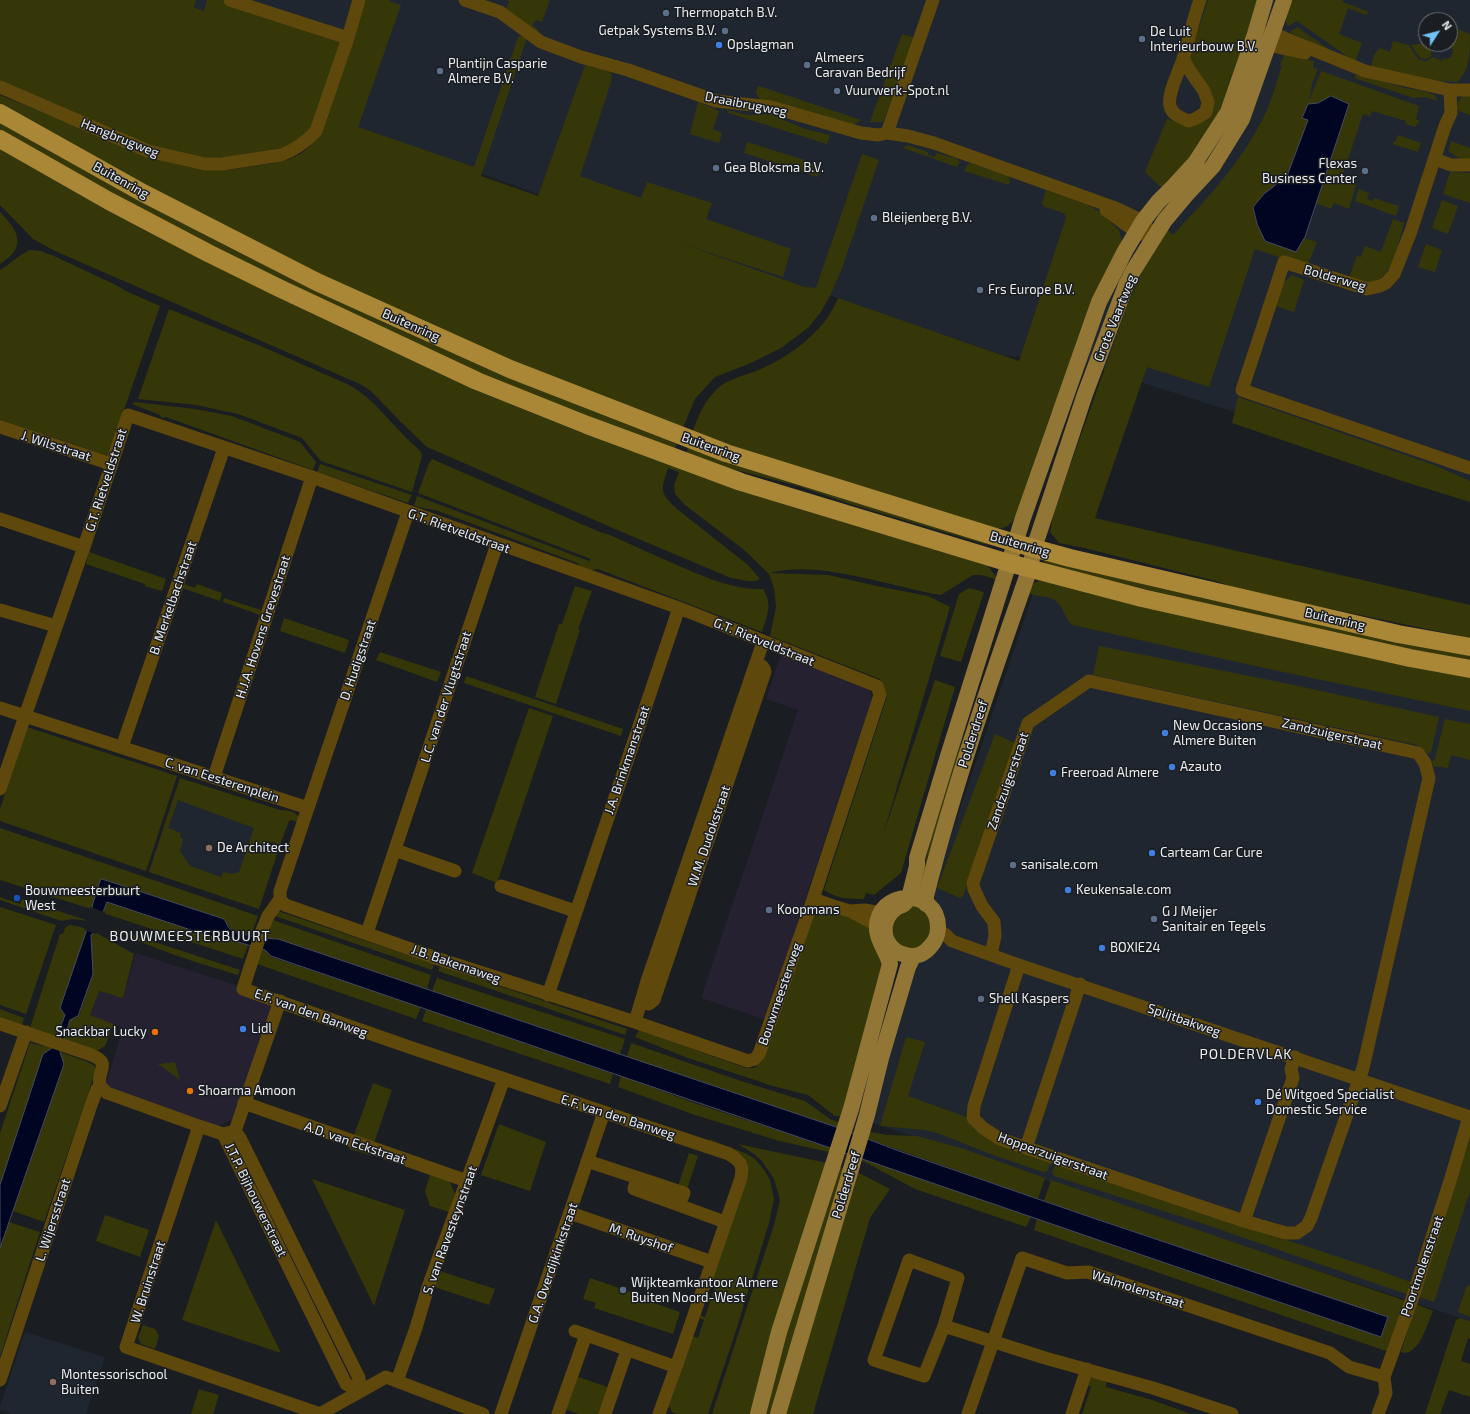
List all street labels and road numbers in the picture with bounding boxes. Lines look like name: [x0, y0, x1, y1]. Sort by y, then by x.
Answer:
street label: Draaibrugweg: [704, 88, 788, 120]
street label: Hangbrugweg: [79, 115, 161, 161]
street label: Buitenring: [90, 158, 152, 202]
street label: Bolderweg: [1302, 262, 1368, 294]
street label: Grote Vaartweg: [1090, 272, 1140, 364]
street label: Buitenring: [380, 305, 442, 345]
street label: J. Wilsstraat: [19, 427, 93, 465]
street label: G.T. Rietveldstraat: [82, 427, 130, 533]
street label: Buitenring: [679, 429, 743, 465]
street label: G.T. Rietveldstraat: [406, 505, 512, 557]
street label: Buitenring: [988, 528, 1052, 560]
street label: B. Merkelbachstraat: [146, 539, 200, 657]
street label: H.J.A. Hovens Grevestraat: [232, 553, 294, 701]
street label: Buitenring: [1303, 604, 1367, 634]
street label: G.T. Rietveldstraat: [711, 615, 817, 669]
street label: D. Hudigstraat: [337, 618, 379, 702]
street label: L.C. van der Vlugtstraat: [417, 629, 475, 765]
street label: Polderdreef: [955, 698, 991, 770]
street label: J.A. Brinkmanstraat: [601, 704, 653, 816]
street label: Zandzuigerstraat: [1280, 715, 1384, 753]
street label: Zandzuigerstraat: [984, 730, 1032, 832]
street label: C. van Eesterenplein: [163, 754, 281, 806]
street label: W.M. Dudokstraat: [684, 783, 734, 889]
street label: J.B. Bakemaweg: [409, 941, 503, 987]
street label: Bouwmeesterweg: [755, 941, 805, 1047]
street label: E.F. van den Banweg: [252, 985, 370, 1041]
street label: Splijtbakweg: [1145, 1000, 1223, 1040]
street label: E.F. van den Banweg: [559, 1091, 677, 1143]
street label: A.D. van Eckstraat: [302, 1118, 408, 1168]
street label: Hopperzuigerstraat: [996, 1129, 1110, 1183]
street label: J.T.P. Bijhouwerstraat: [222, 1141, 290, 1259]
street label: Polderdreef: [828, 1149, 864, 1221]
street label: S. van Ravesteynstraat: [420, 1164, 480, 1296]
street label: L. Wijersstraat: [32, 1177, 74, 1263]
street label: G.A. Overdijkinkstraat: [525, 1201, 581, 1325]
street label: Poortmolenstraat: [1397, 1213, 1447, 1319]
street label: M. Ruyshof: [607, 1220, 675, 1256]
street label: W. Bruinstraat: [127, 1239, 169, 1325]
street label: Walmolenstraat: [1090, 1267, 1186, 1311]

